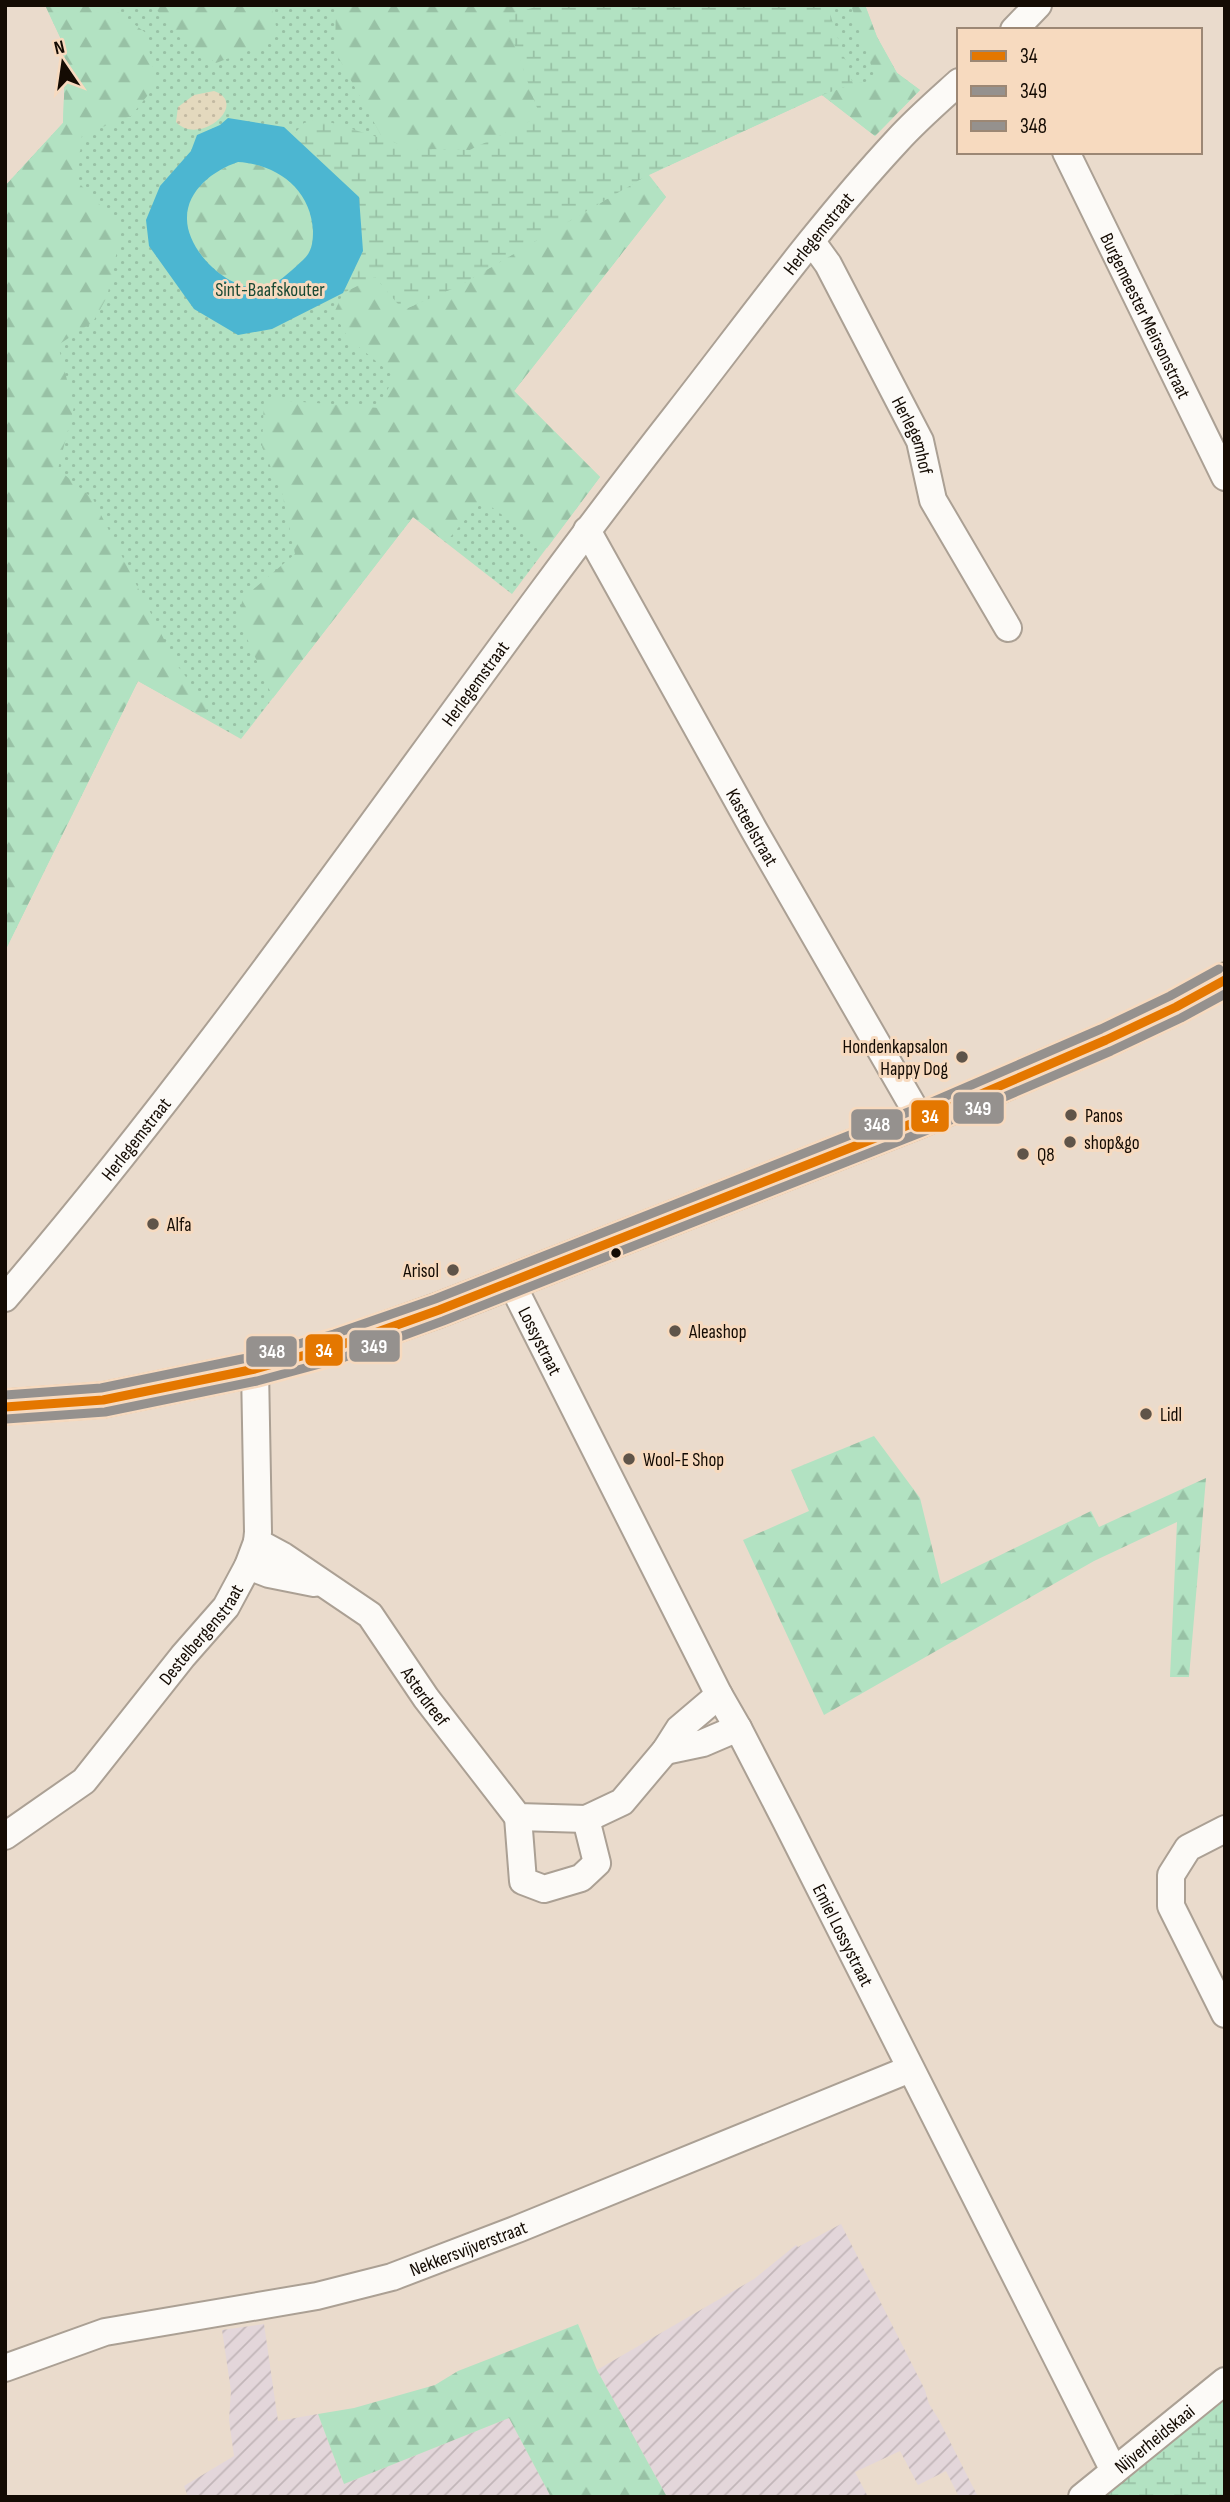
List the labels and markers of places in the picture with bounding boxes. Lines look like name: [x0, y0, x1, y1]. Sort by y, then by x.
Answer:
place label: Hondenkapsalon Happy Dog: [843, 1036, 948, 1081]
marker: Hondenkapsalon Happy Dog: [954, 1049, 970, 1065]
place label: Panos: [1085, 1105, 1123, 1128]
marker: Panos: [1063, 1107, 1079, 1123]
place label: shop&go: [1084, 1132, 1140, 1155]
marker: shop&go: [1062, 1134, 1078, 1150]
place label: Q8: [1037, 1144, 1055, 1167]
marker: Q8: [1015, 1146, 1031, 1162]
place label: Alfa: [166, 1214, 192, 1237]
marker: Alfa: [145, 1216, 161, 1232]
unlabelled marker: [609, 1246, 623, 1260]
place label: Arisol: [402, 1260, 439, 1283]
marker: Arisol: [445, 1262, 461, 1278]
place label: Aleashop: [688, 1321, 747, 1344]
marker: Aleashop: [667, 1323, 683, 1339]
place label: Lidl: [1160, 1404, 1182, 1427]
marker: Lidl: [1138, 1406, 1154, 1422]
place label: Wool-E Shop: [643, 1449, 724, 1472]
marker: Wool-E Shop: [621, 1451, 637, 1467]

